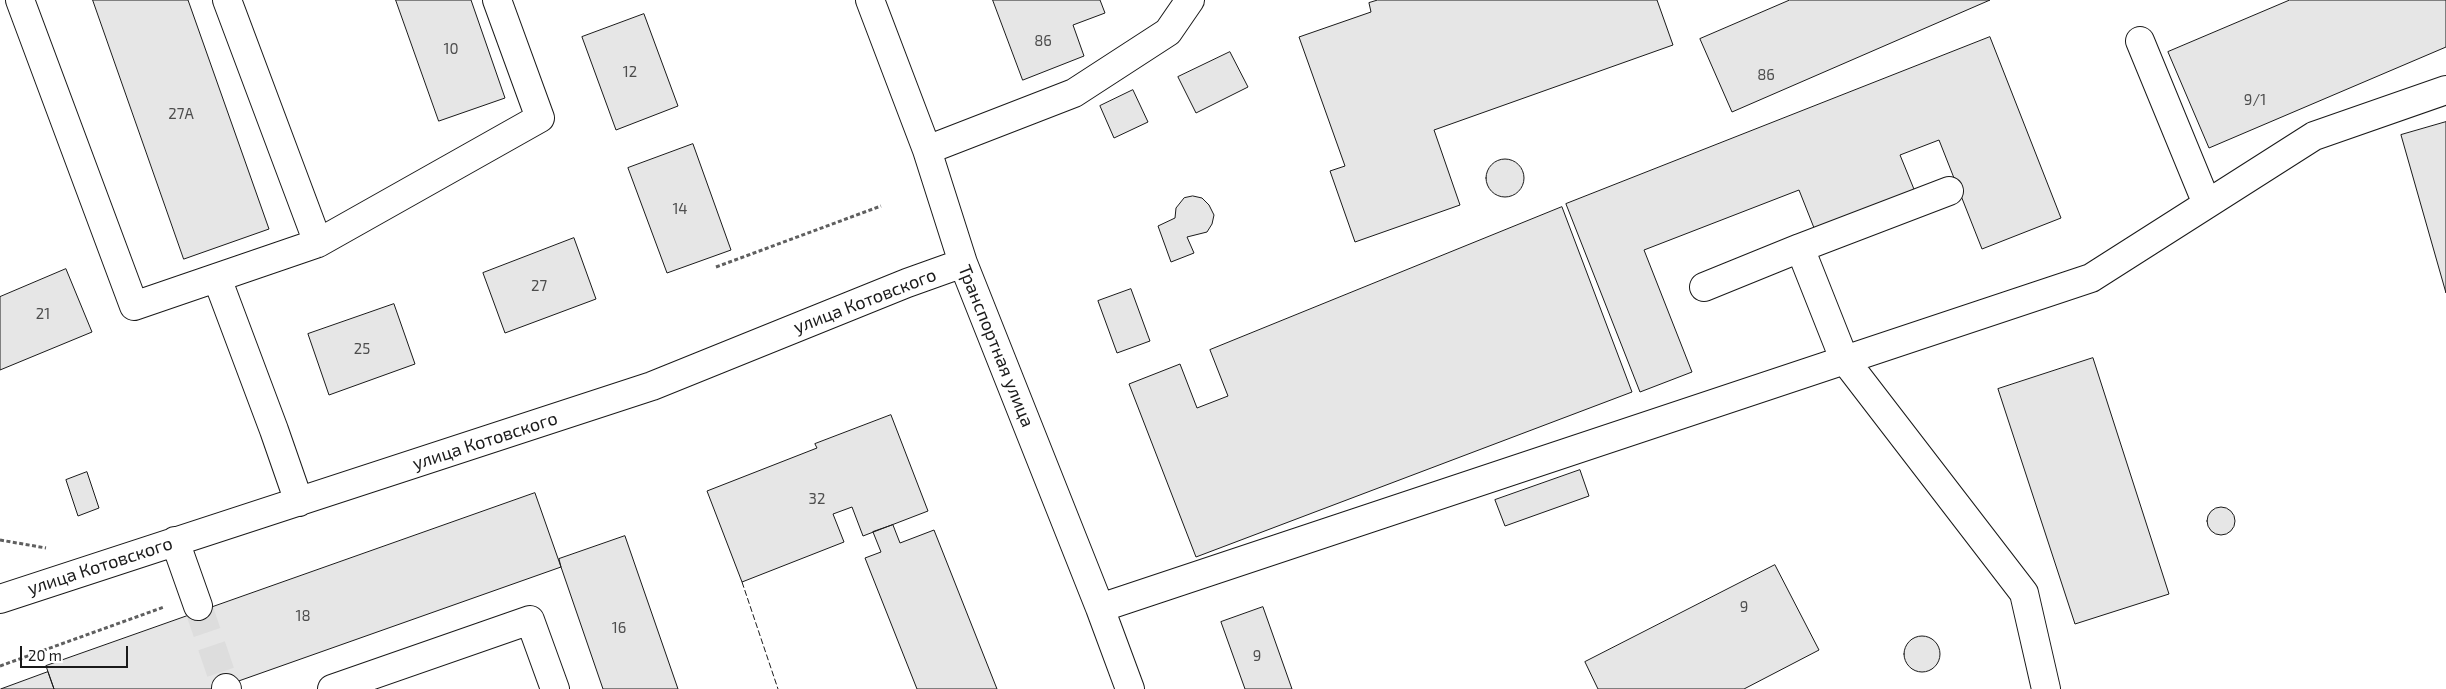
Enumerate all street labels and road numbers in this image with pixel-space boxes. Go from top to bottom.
street label: Транспортная улица [954,262,1038,430]
street label: улица Котовского [791,264,939,338]
street label: улица Котовского [410,407,560,475]
street label: улица Котовского [25,532,175,600]

